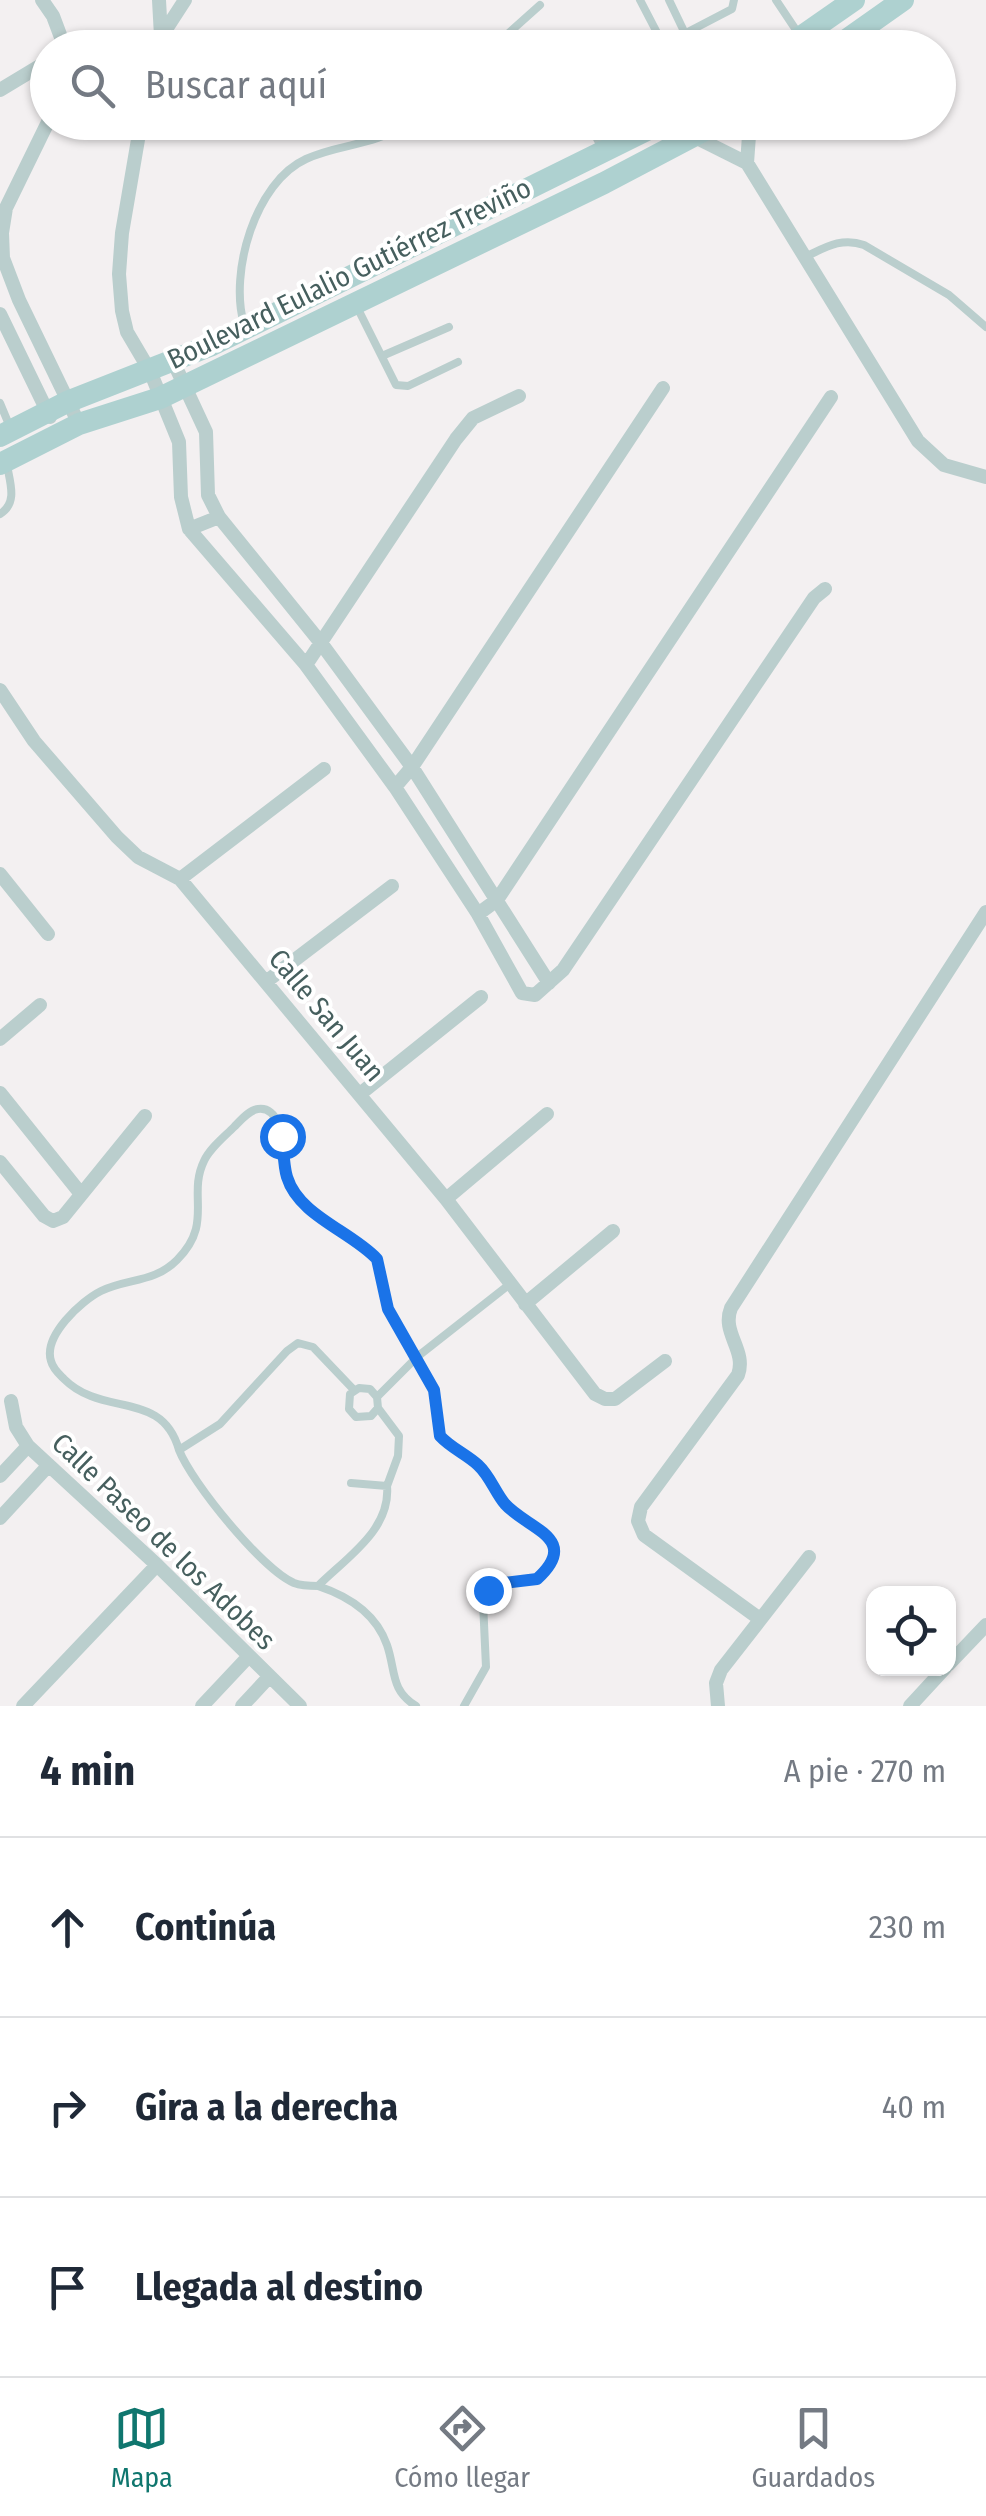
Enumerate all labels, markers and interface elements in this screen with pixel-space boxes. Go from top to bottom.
search box [30,30,956,140]
icon: search [65,58,120,113]
text: Buscar aquí [145,62,327,108]
street label: Boulevard Eulalio Gutiérrez Treviño [162,171,536,376]
street label: Calle San Juan [262,943,391,1088]
route start [260,1114,306,1160]
street label: Calle Paseo de los Adobes [45,1426,282,1657]
route end [466,1568,512,1614]
map controls [866,1586,956,1676]
button: locate [866,1586,956,1676]
text: 4 min [40,1746,135,1796]
text: A pie · 270 m [784,1752,946,1790]
icon: ahead [40,1900,95,1955]
text: Continúa [135,1904,276,1950]
text: 230 m [869,1908,946,1946]
icon: right [40,2080,95,2135]
text: Gira a la derecha [135,2084,398,2130]
text: 40 m [882,2088,946,2126]
icon: arrive [40,2260,95,2315]
text: Llegada al destino [135,2264,423,2310]
tab: Mapa [111,2401,173,2494]
tab: Cómo llegar [394,2401,530,2494]
tab: Guardados [751,2401,875,2494]

